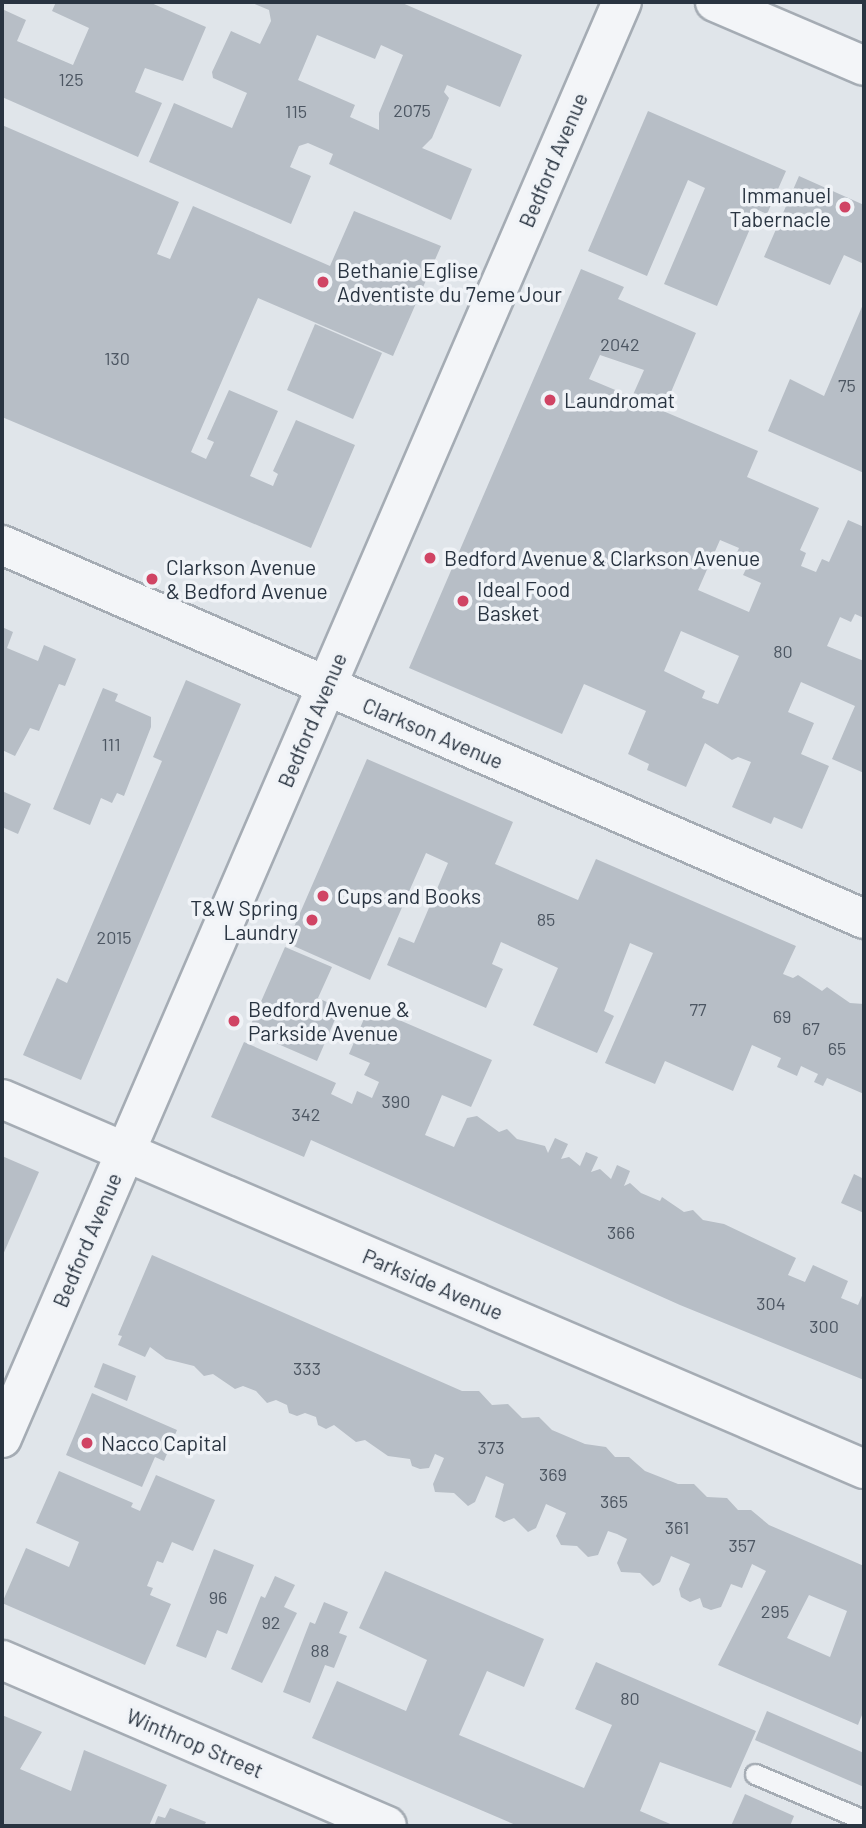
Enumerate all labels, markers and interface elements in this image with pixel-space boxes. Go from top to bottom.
house number: 125 [58,68,84,90]
street label: Bedford Avenue [513,89,593,231]
house number: 2075 [393,99,431,121]
house number: 115 [285,100,307,122]
place label: Immanuel Tabernacle [729,182,831,232]
marker: Immanuel Tabernacle [837,199,853,215]
place label: Bethanie Eglise Adventiste du 7eme Jour [337,257,562,307]
marker: Bethanie Eglise Adventiste du 7eme Jour [315,274,331,290]
house number: 2042 [600,333,640,355]
house number: 130 [104,347,130,369]
house number: 75 [838,374,856,396]
place label: Laundromat [564,387,675,413]
marker: Laundromat [542,392,558,408]
place label: Bedford Avenue & Clarkson Avenue [444,545,760,571]
marker: Bedford Avenue & Clarkson Avenue [422,550,438,566]
place label: Clarkson Avenue & Bedford Avenue [166,554,328,604]
marker: Clarkson Avenue & Bedford Avenue [144,571,160,587]
place label: Ideal Food Basket [477,576,570,626]
marker: Ideal Food Basket [455,593,471,609]
house number: 80 [773,640,793,662]
street label: Bedford Avenue [272,649,352,791]
street label: Clarkson Avenue [359,692,507,774]
house number: 111 [101,733,121,755]
place label: Cups and Books [337,883,481,909]
marker: Cups and Books [315,888,331,904]
place label: T&W Spring Laundry [190,895,298,945]
house number: 85 [537,908,555,930]
marker: T&W Spring Laundry [304,912,320,928]
house number: 2015 [97,926,131,948]
place label: Bedford Avenue & Parkside Avenue [248,996,410,1046]
house number: 77 [689,998,707,1020]
house number: 69 [773,1005,791,1027]
marker: Bedford Avenue & Parkside Avenue [226,1013,242,1029]
house number: 67 [802,1017,820,1039]
house number: 65 [828,1037,846,1059]
house number: 390 [382,1090,410,1112]
house number: 342 [292,1103,320,1125]
street label: Bedford Avenue [47,1169,127,1311]
house number: 366 [607,1221,635,1243]
street label: Parkside Avenue [359,1243,507,1325]
house number: 304 [756,1292,786,1314]
house number: 300 [809,1315,839,1337]
house number: 333 [293,1357,321,1379]
place label: Nacco Capital [101,1430,227,1456]
marker: Nacco Capital [79,1435,95,1451]
house number: 373 [477,1436,505,1458]
house number: 369 [539,1463,567,1485]
house number: 365 [600,1490,628,1512]
house number: 361 [665,1516,689,1538]
house number: 357 [728,1534,756,1556]
house number: 96 [209,1586,227,1608]
house number: 295 [761,1600,789,1622]
house number: 92 [261,1611,281,1633]
house number: 88 [311,1639,329,1661]
house number: 80 [620,1687,640,1709]
street label: Winthrop Street [123,1703,267,1783]

